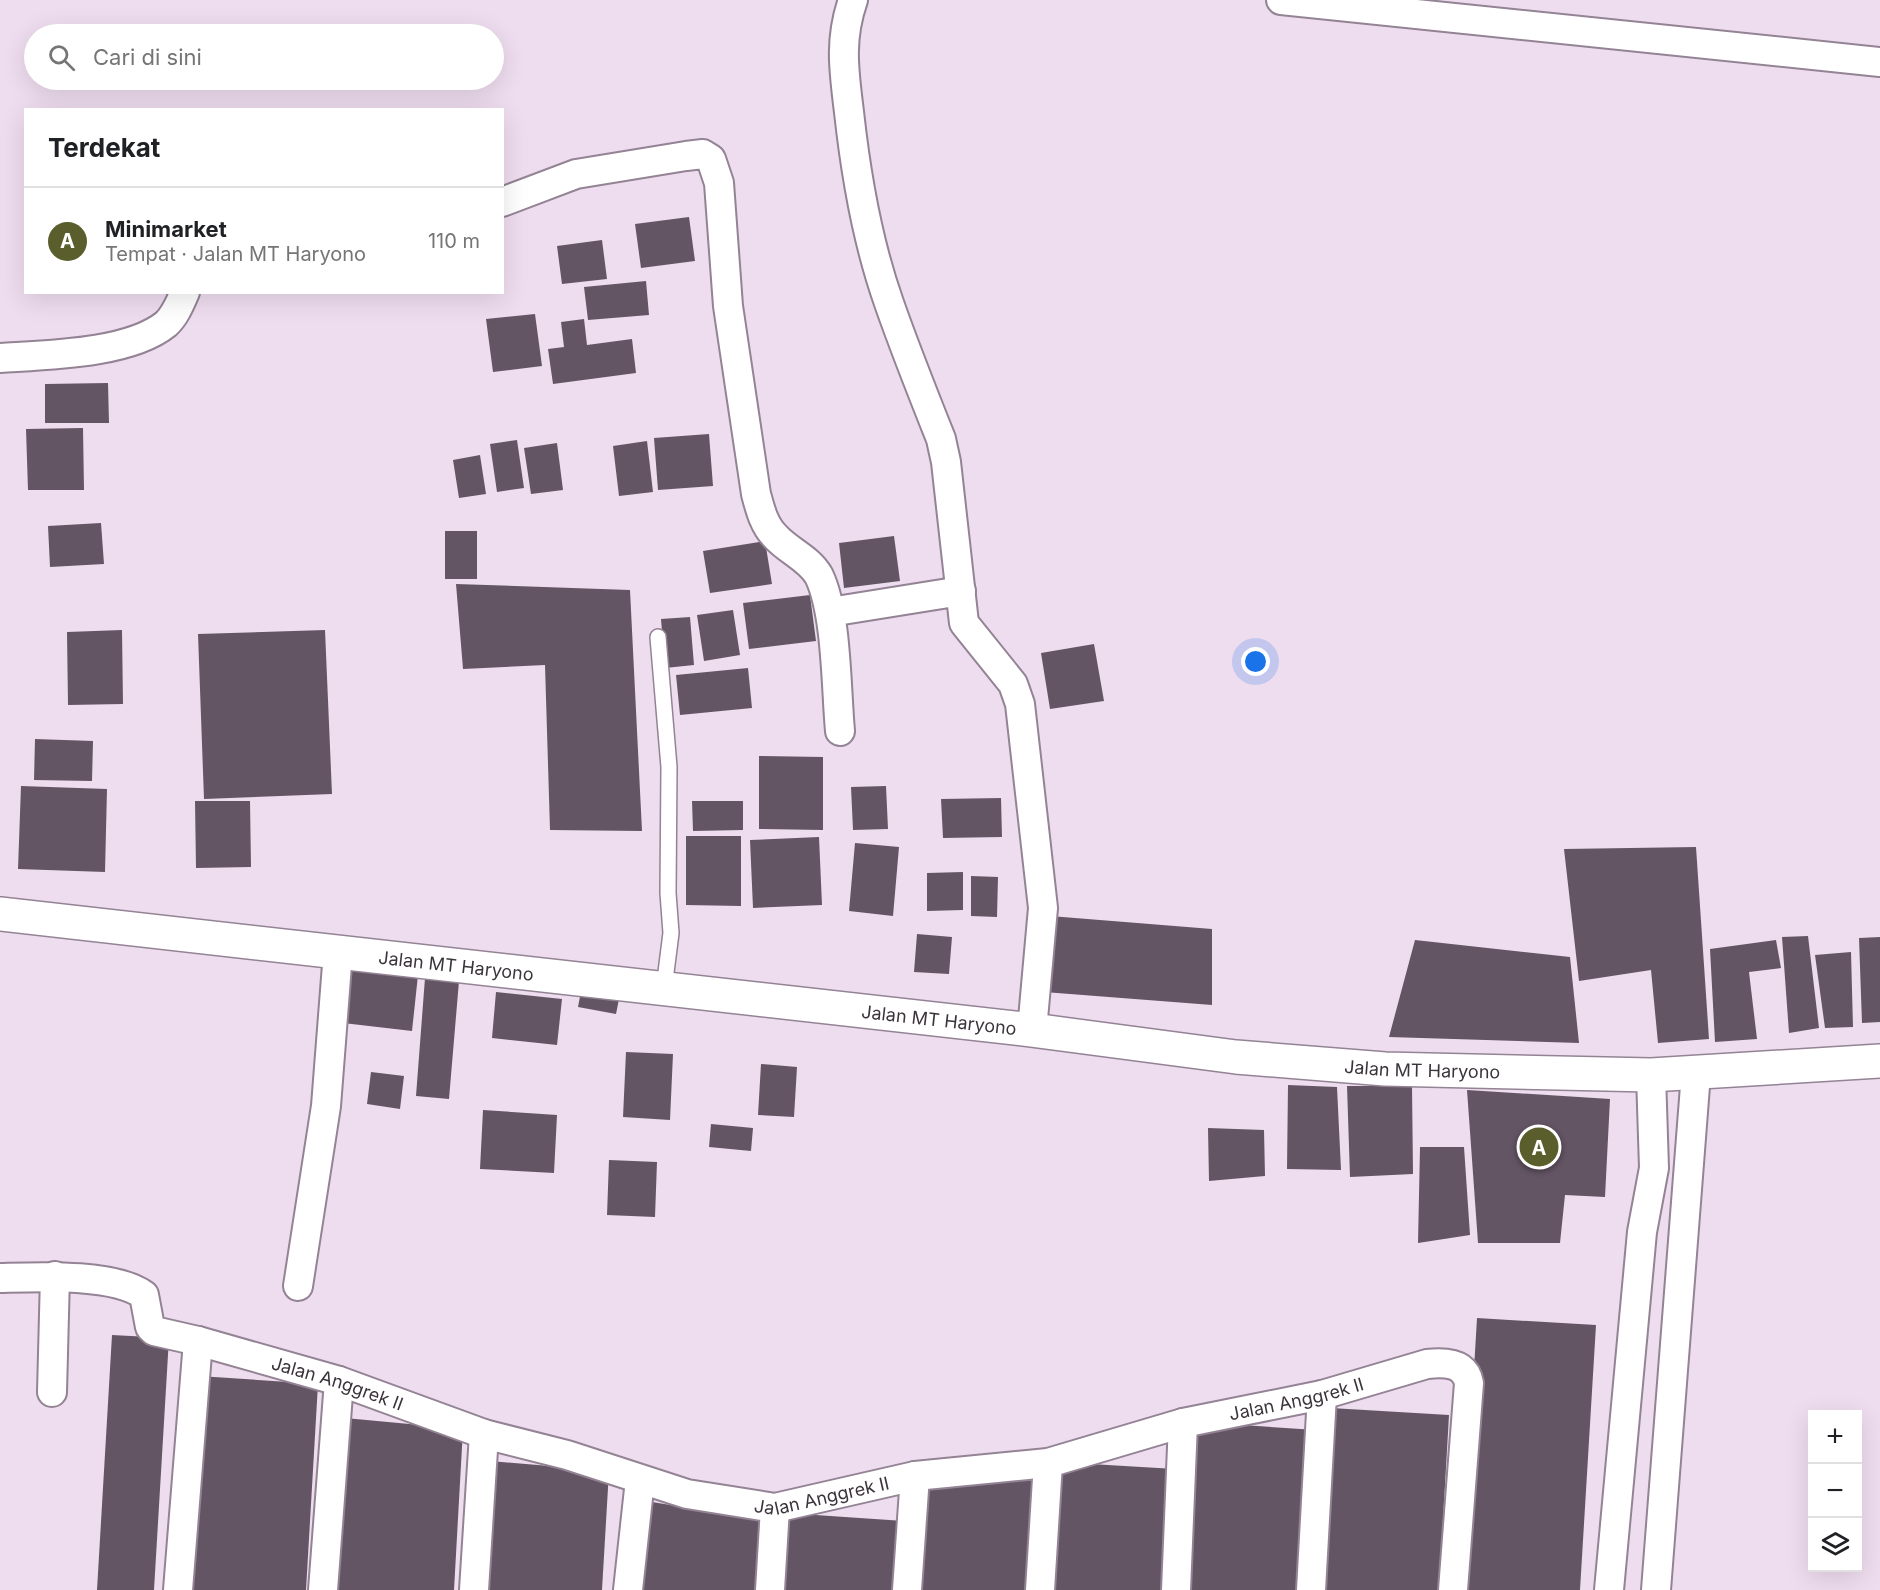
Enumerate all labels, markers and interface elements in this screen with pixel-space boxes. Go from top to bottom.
search box [24,24,504,90]
icon: search [45,41,78,74]
text: Cari di sini [93,44,202,70]
text: Terdekat [48,132,160,163]
text: Minimarket [105,216,227,242]
text: A [60,229,75,253]
text: 110 m [428,229,480,253]
text: Tempat · Jalan MT Haryono [105,242,366,266]
your location [1241,647,1270,676]
street label: Jalan MT Haryono [377,946,535,984]
street label: Jalan MT Haryono [860,1000,1018,1039]
street label: Jalan MT Haryono [1343,1055,1500,1082]
pin: A [1520,1124,1558,1170]
street label: Jalan Anggrek II [269,1352,406,1414]
street label: Jalan Anggrek II [1227,1373,1366,1424]
map controls [1808,1410,1862,1572]
button: + [1808,1410,1862,1464]
button: − [1808,1464,1862,1518]
street label: Jalan Anggrek II [753,1472,891,1518]
button: layers [1808,1518,1862,1572]

